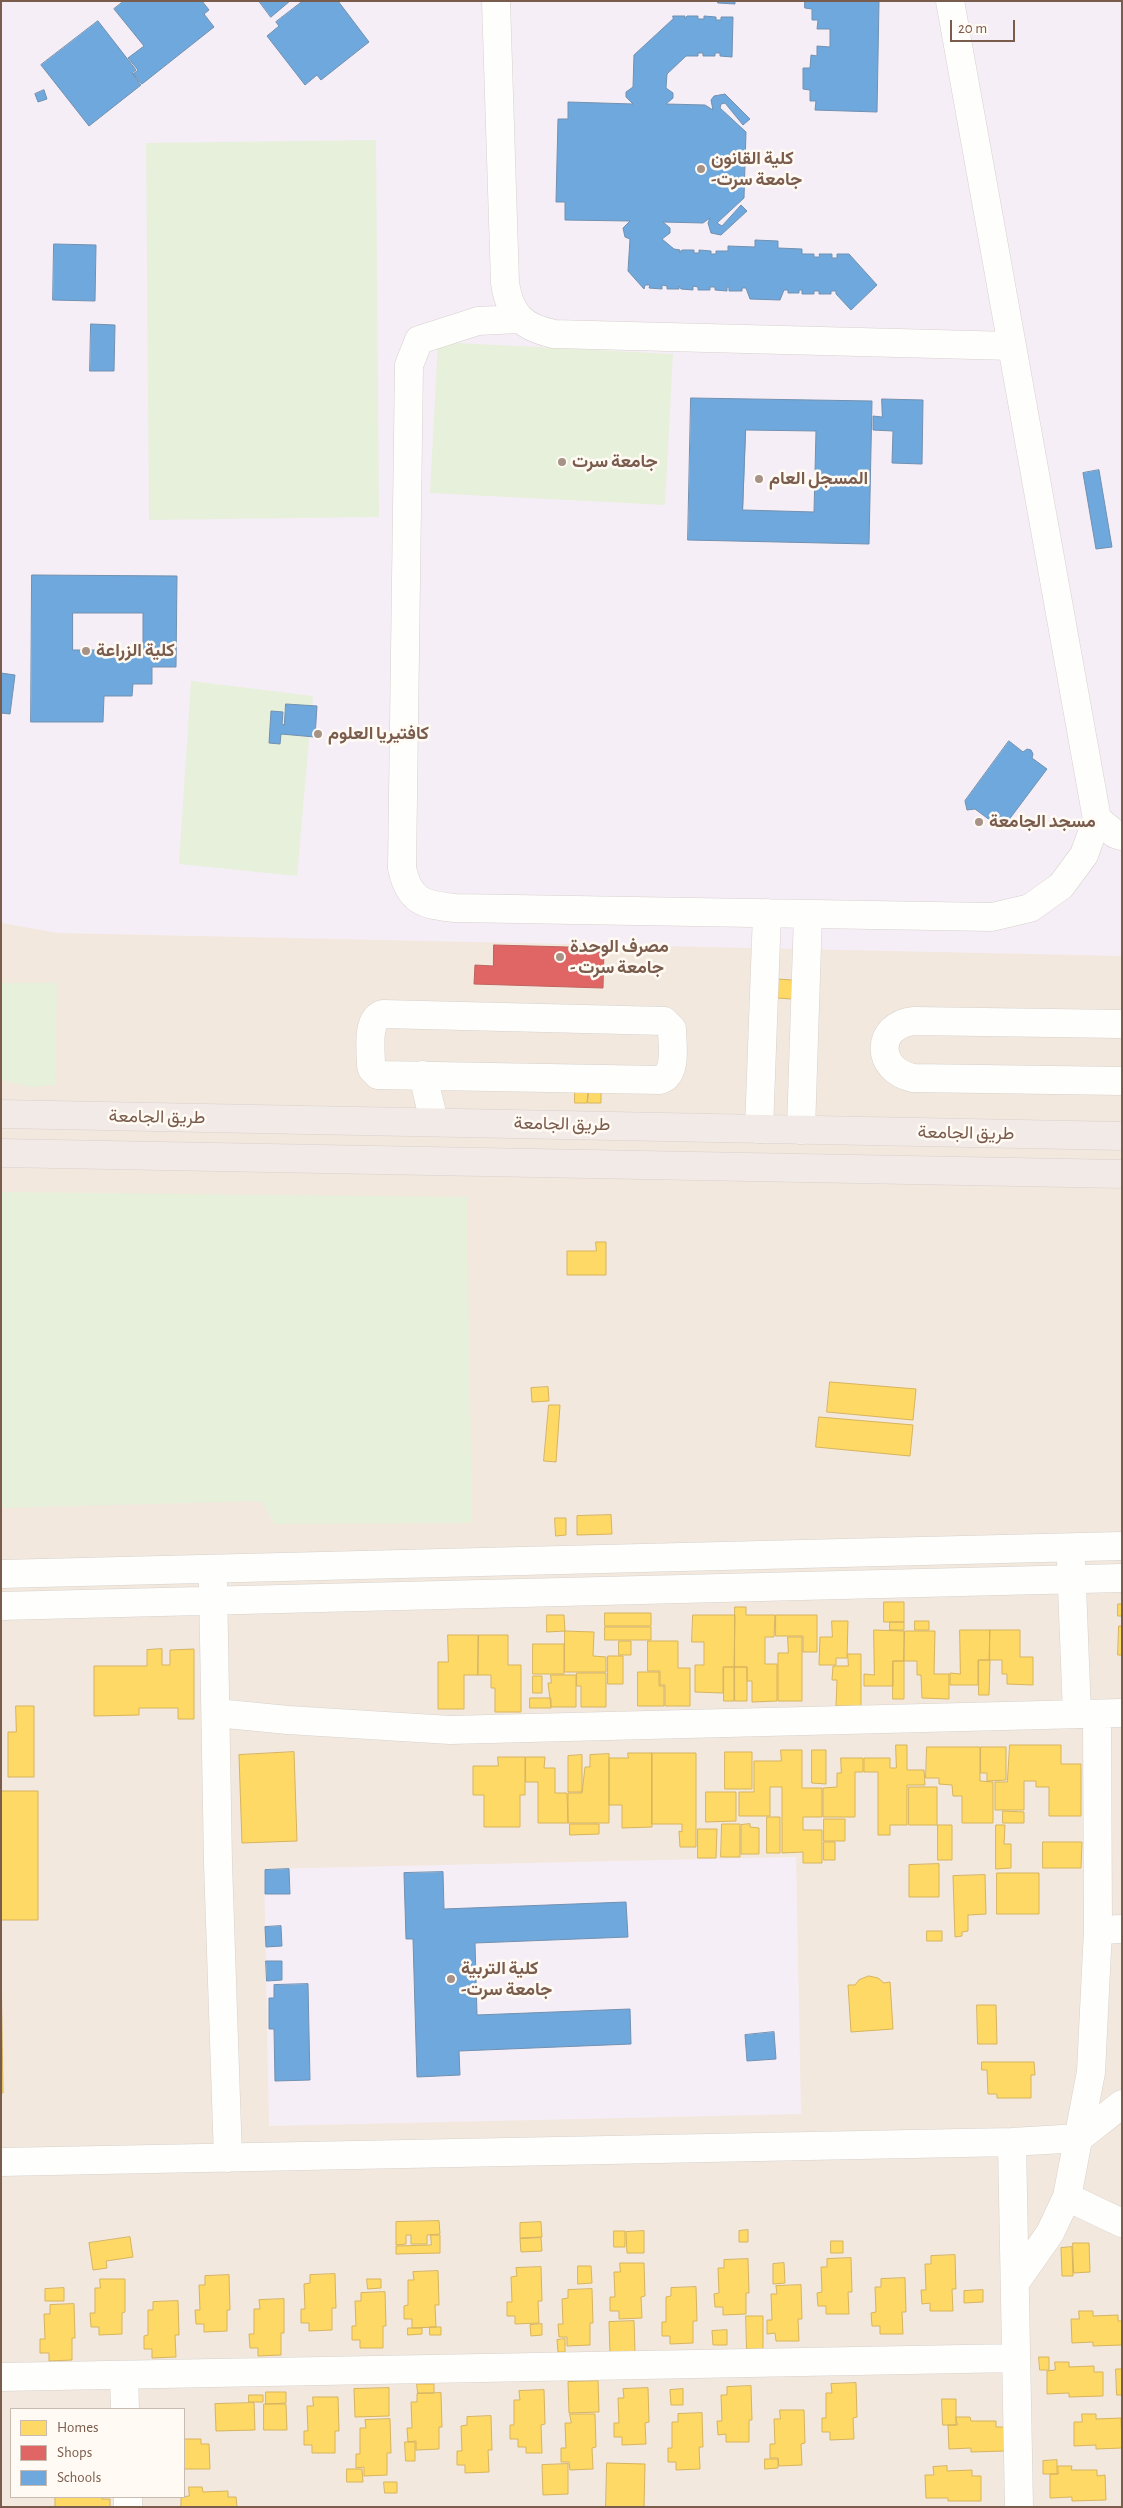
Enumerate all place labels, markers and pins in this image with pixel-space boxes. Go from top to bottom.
place label: كلية القانون -جامعة سرت [711,148,802,190]
marker: كلية القانون -جامعة سرت [695,163,707,175]
place label: جامعة سرت [572,451,658,473]
marker: جامعة سرت [556,456,568,468]
place label: المسجل العام [769,468,868,490]
marker: المسجل العام [753,473,765,485]
place label: كلية الزراعة [96,640,175,662]
marker: كلية الزراعة [80,645,92,657]
place label: كافتيريا العلوم [328,723,429,745]
marker: كافتيريا العلوم [312,728,324,740]
place label: مسجد الجامعة [989,811,1096,833]
marker: مسجد الجامعة [973,816,985,828]
place label: مصرف الوحدة - جامعة سرت [570,936,669,979]
marker: مصرف الوحدة - جامعة سرت [554,951,566,963]
place label: كلية التربية -جامعة سرت [461,1958,552,2000]
marker: كلية التربية -جامعة سرت [445,1973,457,1985]

